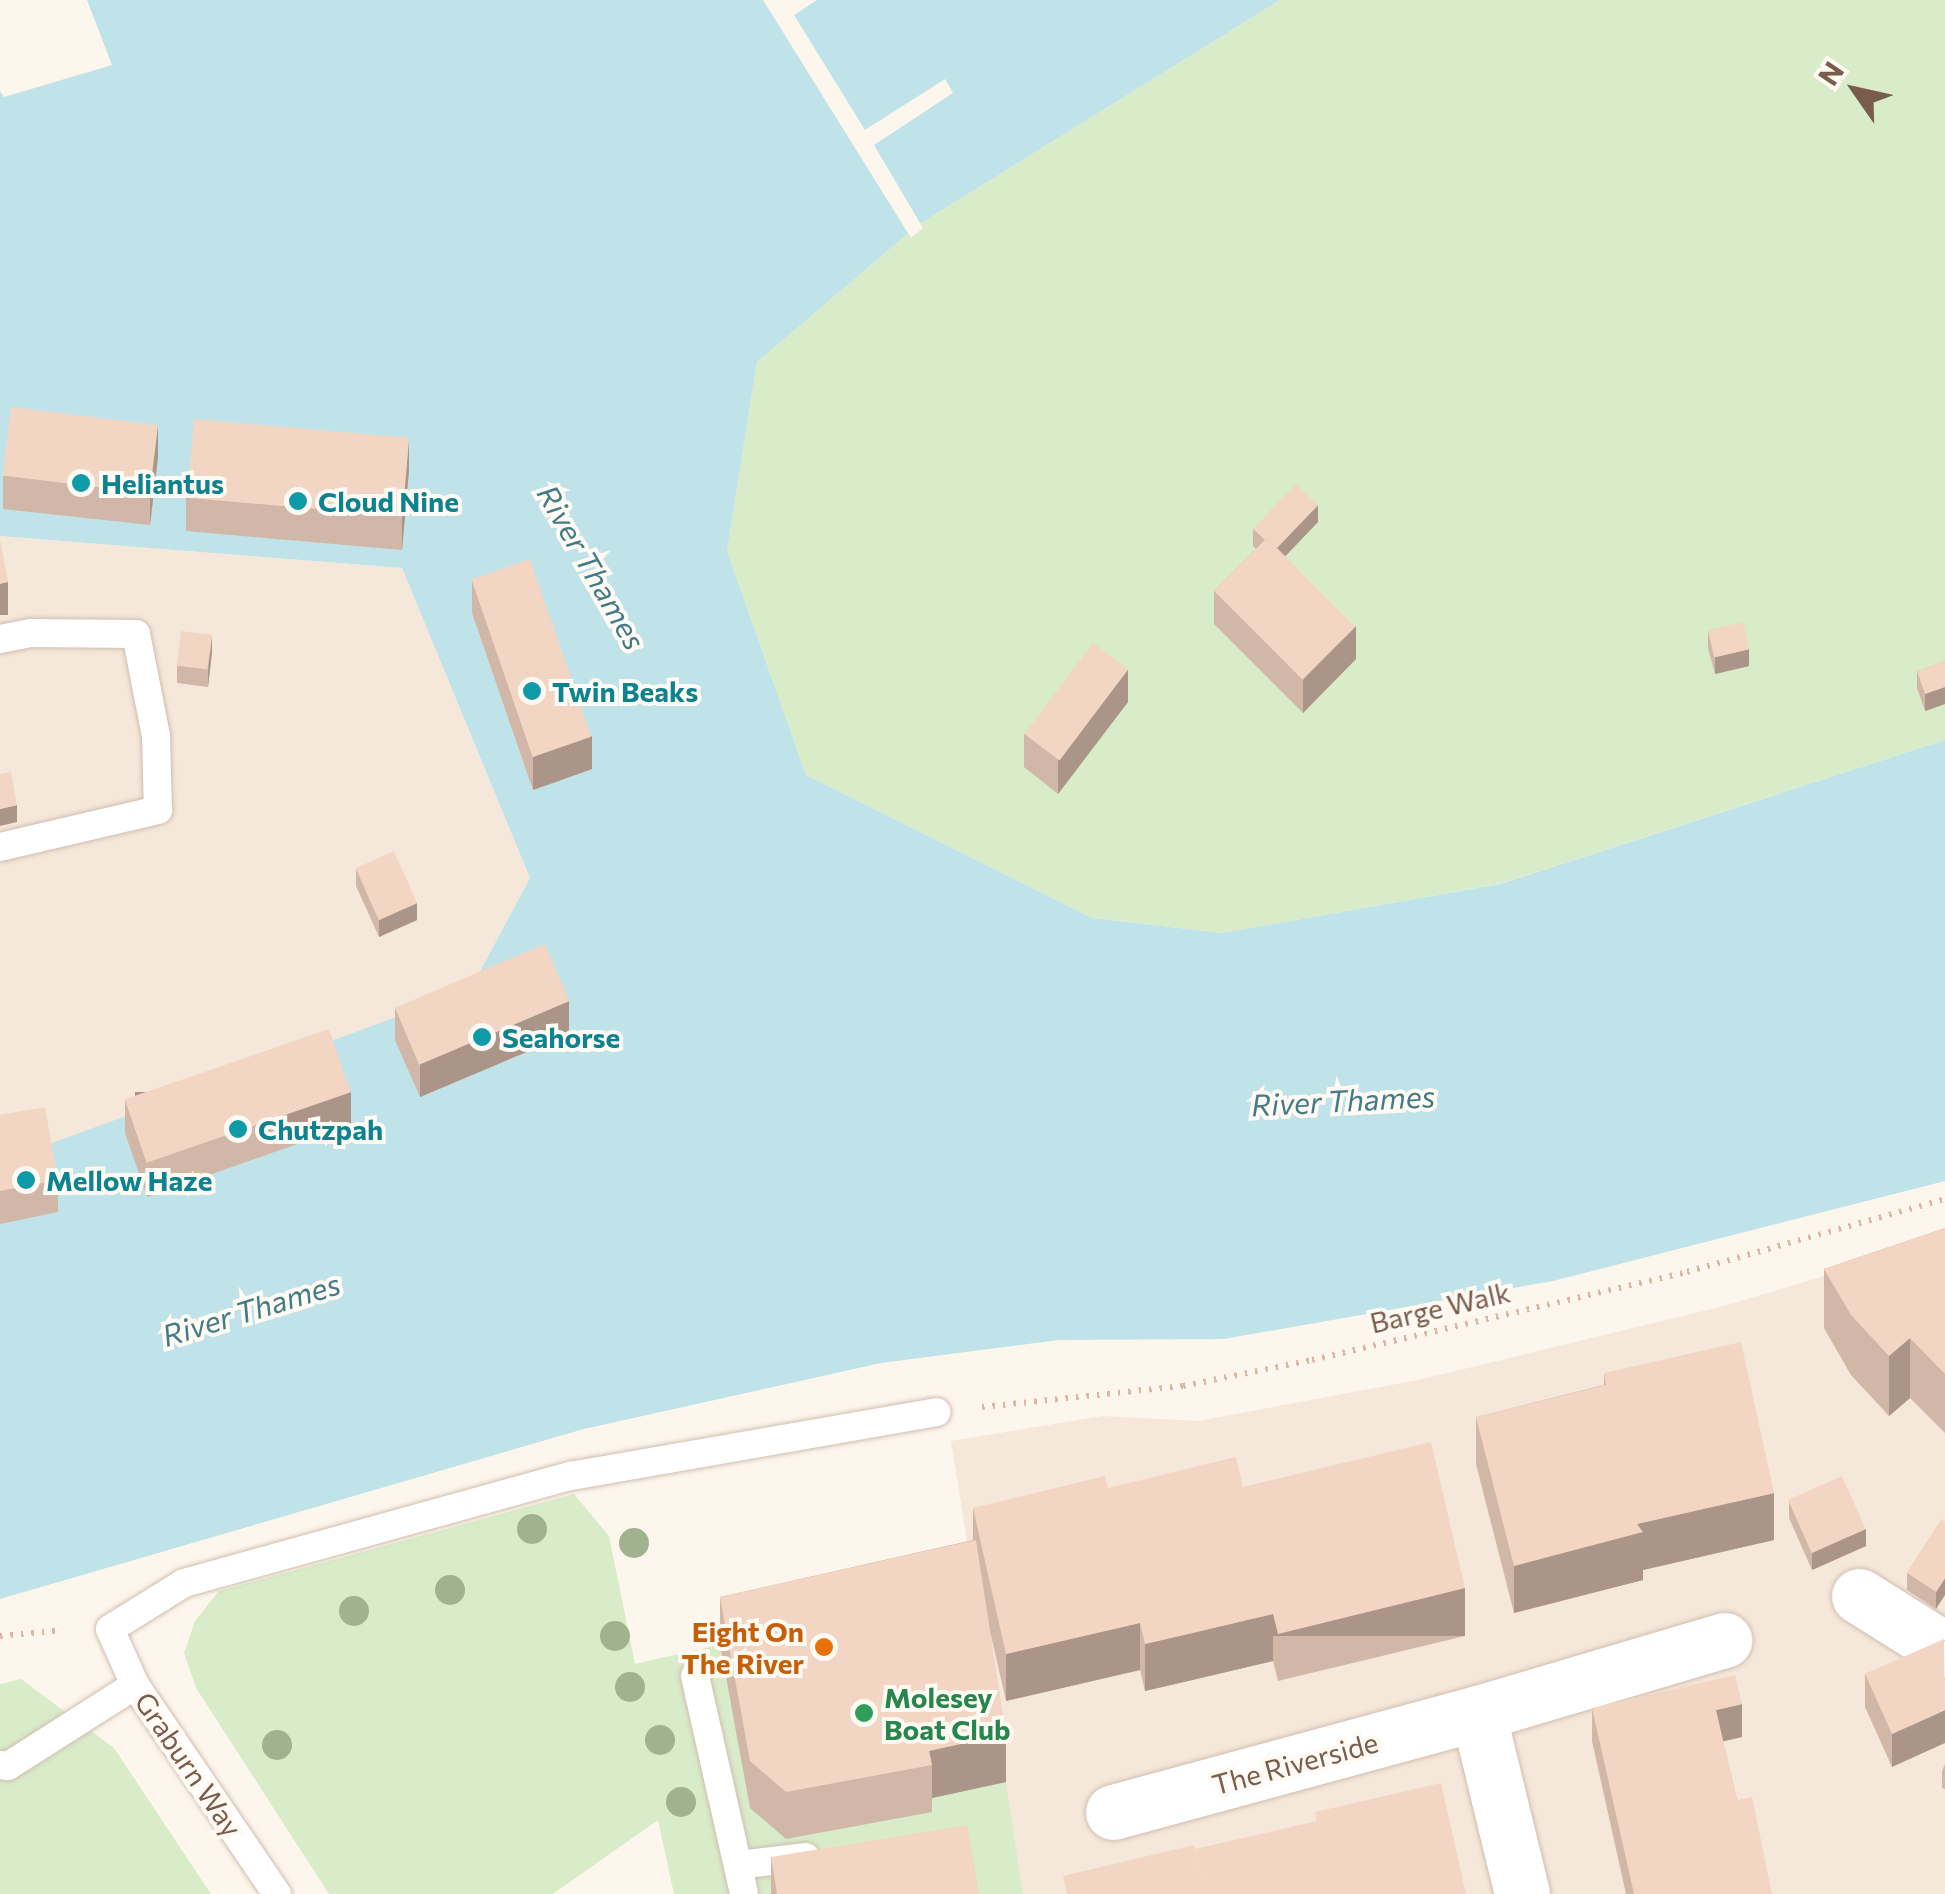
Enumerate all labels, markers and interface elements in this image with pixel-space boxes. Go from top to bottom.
north arrow [1805,40,1905,140]
text: N [1810,55,1850,91]
place label: Heliantus [101,466,224,500]
marker: Heliantus [70,472,92,494]
water label: River Thames [530,478,654,656]
place label: Cloud Nine [318,484,459,518]
marker: Cloud Nine [287,490,309,512]
place label: Twin Beaks [552,674,698,708]
marker: Twin Beaks [521,680,543,702]
place label: Seahorse [502,1020,620,1054]
marker: Seahorse [471,1026,493,1048]
water label: River Thames [1250,1077,1436,1123]
place label: Chutzpah [258,1112,383,1146]
marker: Chutzpah [227,1118,249,1140]
place label: Mellow Haze [46,1163,212,1197]
marker: Mellow Haze [15,1169,37,1191]
water label: River Thames [158,1265,344,1353]
street label: Barge Walk [1367,1275,1513,1339]
place label: Eight On The River [682,1614,804,1680]
marker: Eight On The River [813,1636,835,1658]
place label: Molesey Boat Club [884,1680,1011,1746]
street label: Graburn Way [128,1685,250,1843]
marker: Molesey Boat Club [853,1702,875,1724]
street label: The Riverside [1208,1725,1382,1801]

